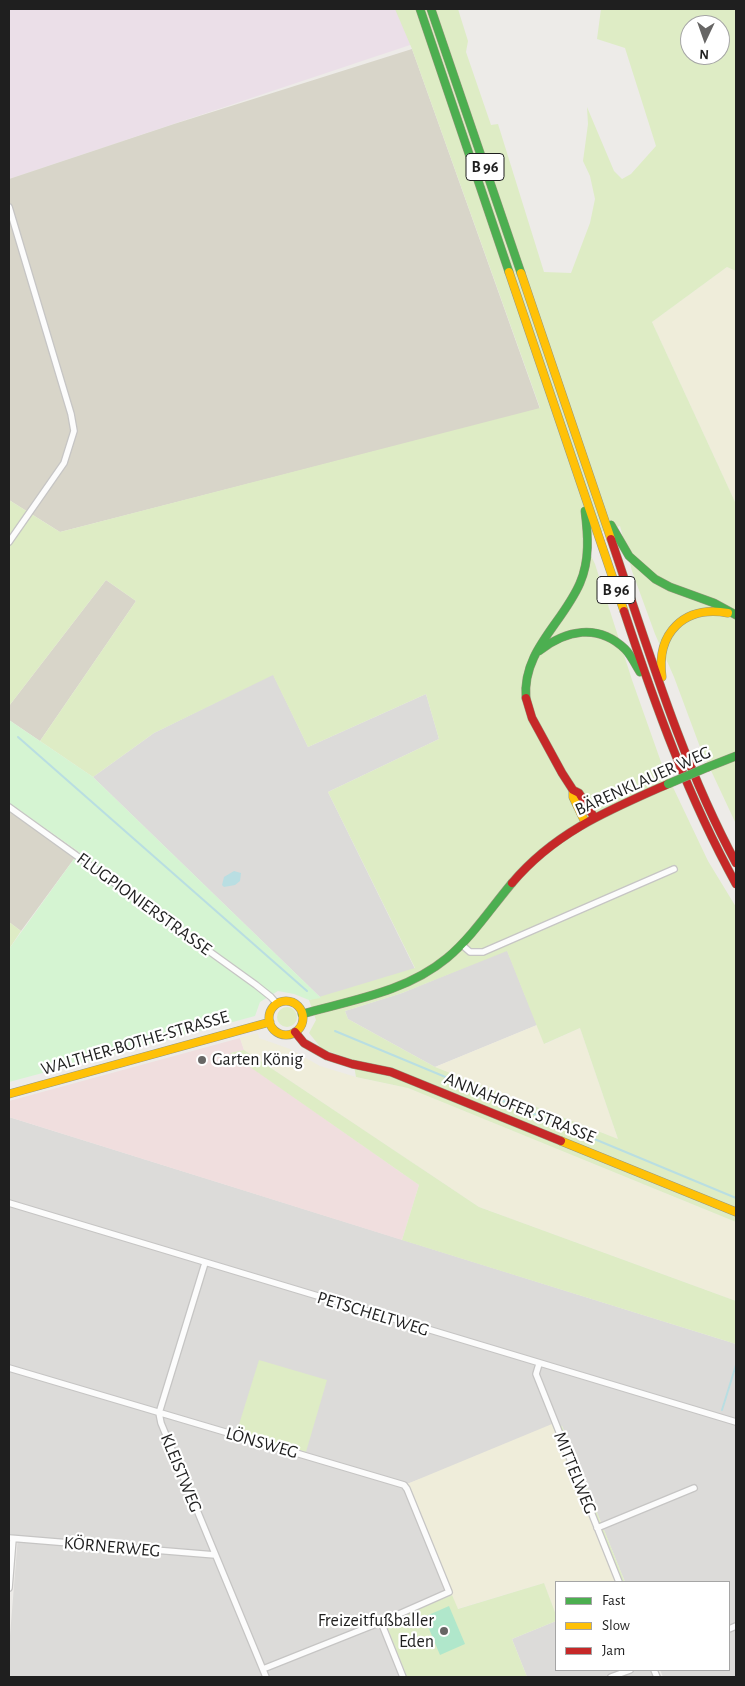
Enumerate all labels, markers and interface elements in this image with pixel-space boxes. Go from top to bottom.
north arrow [680,15,730,65]
text: N [699,47,710,61]
road number: B 96 [466,154,504,180]
road number: B 96 [597,576,635,604]
street label: BÄRENKLAUER WEG [572,741,714,821]
street label: FLUGPIONIERSTRASSE [72,848,216,960]
street label: WALTHER-BOTHE-STRASSE [39,1006,231,1080]
place label: Garten König [212,1049,303,1071]
marker: Garten König [196,1054,208,1066]
street label: ANNAHOFER STRASSE [441,1068,599,1148]
street label: PETSCHELTWEG [314,1287,432,1341]
street label: LÖNSWEG [223,1422,301,1464]
street label: MITTELWEG [549,1429,601,1517]
street label: KLEISTWEG [155,1430,207,1516]
street label: KÖRNERWEG [63,1532,161,1562]
legend [555,1581,730,1671]
text: Fast [602,1593,625,1608]
place label: Freizeitfußballer Eden [318,1610,434,1652]
text: Slow [602,1618,630,1633]
marker: Freizeitfußballer Eden [438,1625,450,1637]
text: Jam [602,1643,625,1658]

